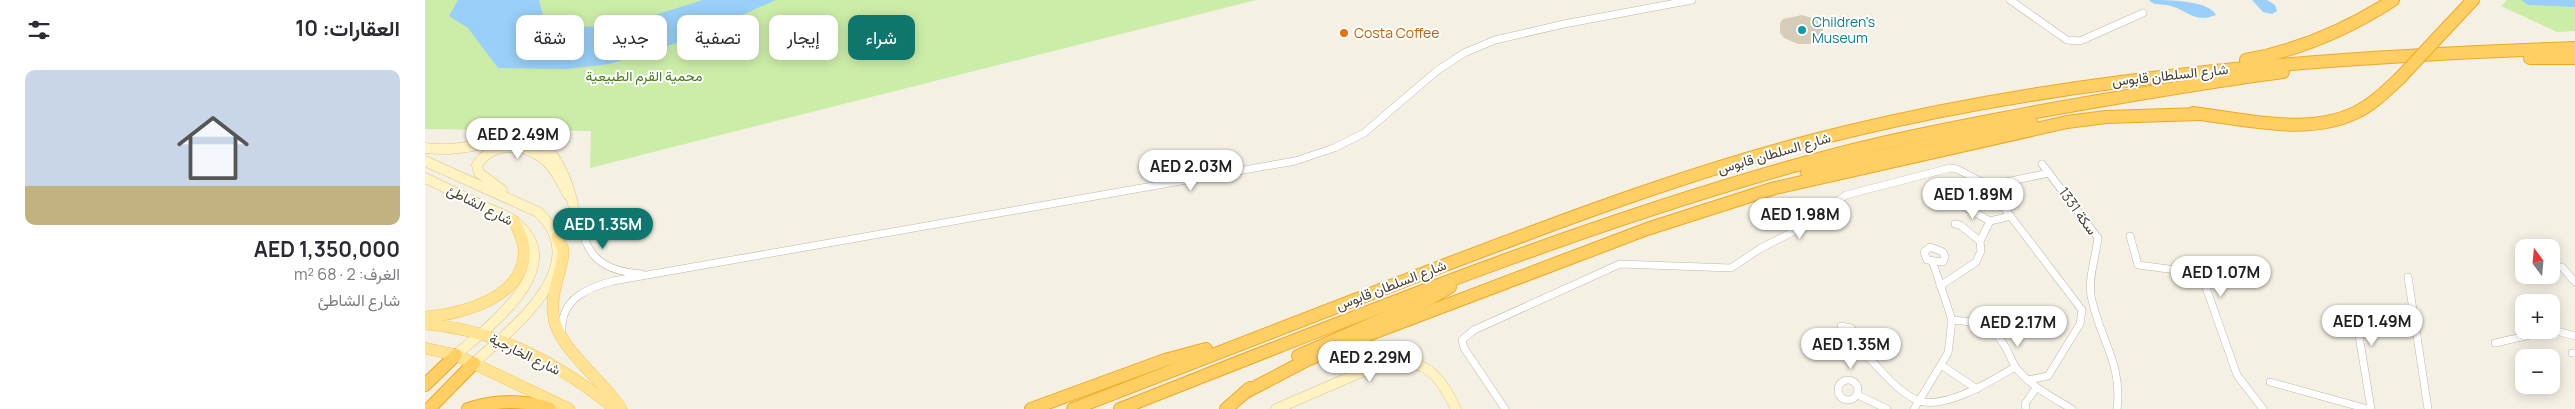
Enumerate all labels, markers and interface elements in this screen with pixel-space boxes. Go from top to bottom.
place label: Children's Museum [1812,12,1875,47]
text: العقارات: 10 [295,14,400,42]
chip: شقة [516,15,584,60]
chip: جديد [594,15,667,60]
chip: تصفية [677,15,759,60]
chip: إيجار [769,15,838,60]
chip: شراء [848,15,915,60]
icon: filters [25,16,53,44]
place label: Costa Coffee [1354,23,1439,42]
marker: Children's Museum [1796,24,1808,36]
marker: Costa Coffee [1338,27,1350,39]
street label: شارع السلطان قابوس [2111,59,2229,92]
park label: محمية القرم الطبيعية [586,66,702,85]
icon: home [168,103,258,193]
pin: AED 2.49M [461,118,575,160]
text: AED 2.49M [477,123,559,145]
street label: شارع السلطان قابوس [1715,127,1833,180]
pin: AED 2.03M [1134,150,1248,192]
text: AED 2.03M [1150,155,1232,177]
pin: AED 1.89M [1916,178,2030,220]
street label: شارع الشاطئ [443,180,517,231]
text: AED 1.89M [1933,183,2013,205]
street label: سكة 1331 [2055,183,2102,238]
pin: AED 1.98M [1743,198,1857,240]
text: AED 1.98M [1760,203,1840,225]
pin: AED 1.35M [546,208,660,250]
text: AED 1.35M [564,213,642,235]
text: AED 1,350,000 [254,235,400,263]
north arrow [2515,239,2560,284]
map controls [2515,239,2560,394]
street label: شارع السلطان قابوس [1333,255,1449,316]
pin: AED 1.07M [2164,256,2278,298]
text: AED 1.07M [2182,261,2260,283]
text: الغرف: 2 · 68 m² [294,263,400,285]
text: شارع الشاطئ [318,289,400,311]
button: + [2515,294,2560,339]
pin: AED 1.49M [2315,304,2429,347]
pin: AED 2.17M [1961,306,2075,348]
text: AED 1.49M [2333,310,2411,332]
text: AED 2.17M [1980,311,2056,333]
street label: شارع الخارجية [486,328,564,381]
pin: AED 1.35M [1794,328,1908,370]
text: AED 1.35M [1812,333,1890,355]
pin: AED 2.29M [1313,340,1427,383]
text: AED 2.29M [1329,346,1411,368]
button: − [2515,349,2560,394]

